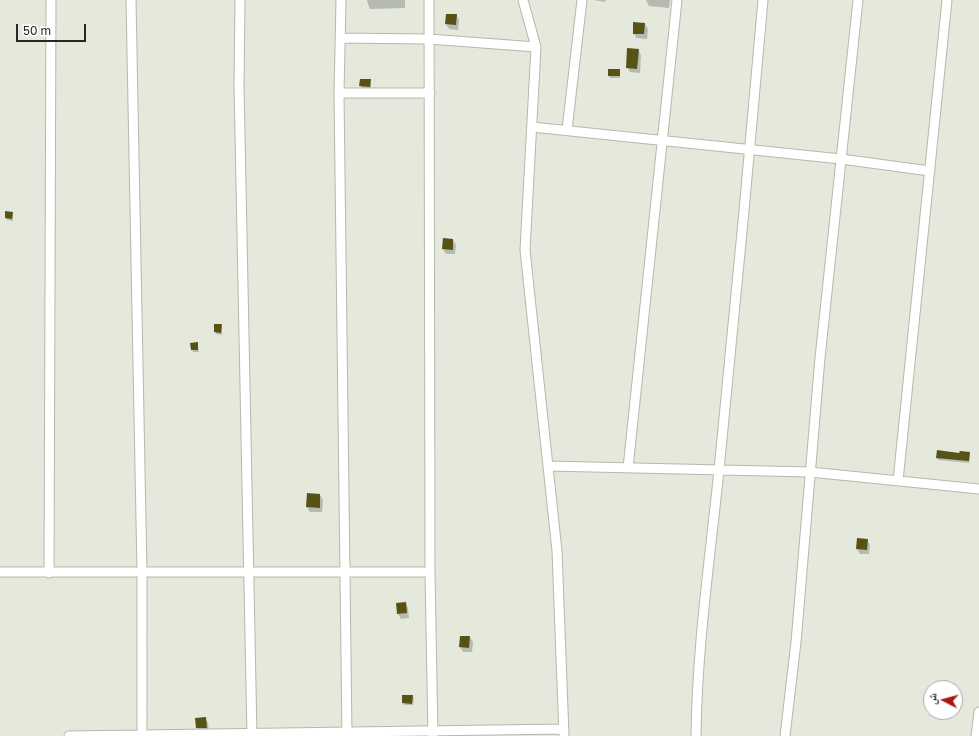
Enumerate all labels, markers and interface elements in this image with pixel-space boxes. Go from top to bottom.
scale bar [18,16,88,42]
text: 50 m [23,23,51,38]
north arrow [923,680,963,720]
text: ش [924,692,939,705]

